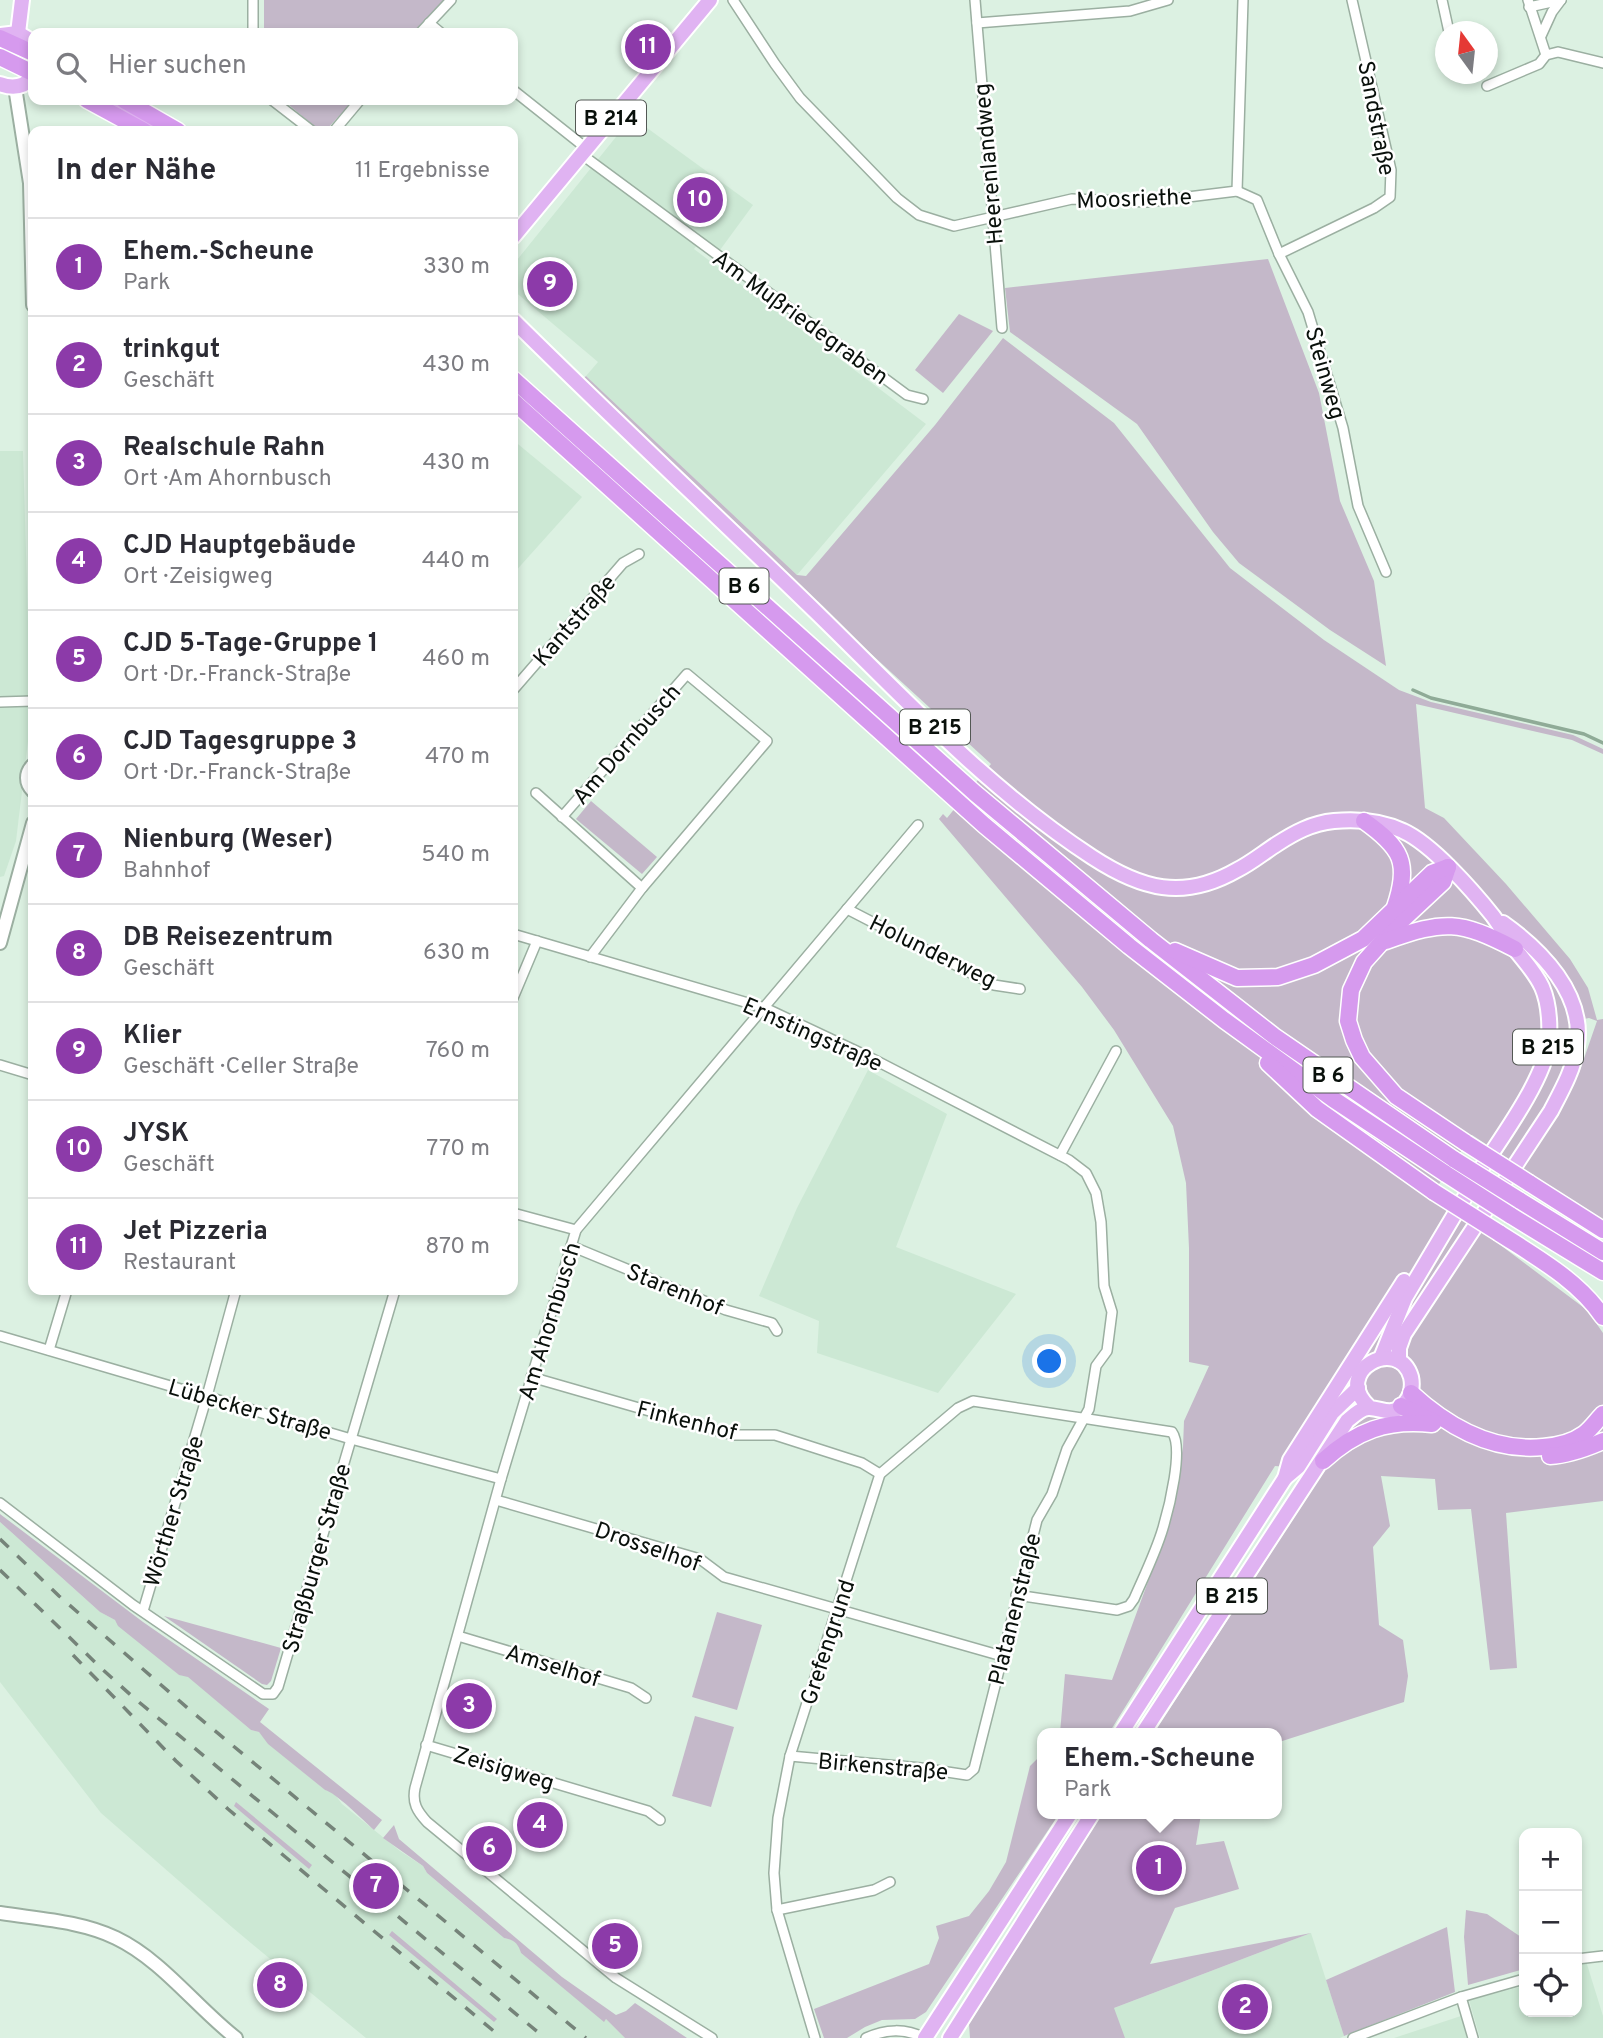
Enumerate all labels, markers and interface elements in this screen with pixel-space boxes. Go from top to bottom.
pin: 11 [625,21,671,73]
north arrow [1435,21,1498,84]
search box [28,28,518,105]
icon: search [52,48,90,86]
text: Hier suchen [108,50,247,83]
street label: Sandstraße [1349,59,1400,178]
street label: Heerenlandweg [969,82,1012,246]
road number: B 214 [576,100,646,136]
text: In der Nähe [56,153,216,190]
text: 11 Ergebnisse [355,157,490,186]
pin: 10 [677,174,723,226]
street label: Moosriethe [1076,184,1192,217]
text: Ehem.-Scheune [123,236,314,269]
street label: Am Mußriedegraben [706,245,893,393]
text: 1 [74,253,84,282]
text: 330 m [423,253,490,282]
pin: 9 [527,258,573,310]
text: Park [123,269,170,298]
street label: Steinweg [1297,324,1351,423]
text: trinkgut [123,334,220,367]
text: 2 [72,351,86,380]
text: 430 m [422,351,490,380]
text: Geschäft [123,367,215,396]
text: Realschule Rahn [123,432,325,465]
text: 3 [72,449,86,478]
text: 430 m [422,449,490,478]
text: Ort · Am Ahornbusch [123,465,332,494]
text: CJD Hauptgebäude [123,530,356,563]
text: 4 [72,547,86,576]
text: 440 m [422,547,490,576]
text: Ort · Zeisigweg [123,563,273,592]
road number: B 6 [720,568,768,604]
street label: Kantstraße [528,570,624,674]
text: CJD 5-Tage-Gruppe 1 [123,628,379,661]
text: 5 [72,645,86,674]
text: 460 m [422,645,490,674]
text: Ort · Dr.-Franck-Straße [123,661,351,690]
street label: Am Dornbusch [567,679,688,812]
road number: B 215 [900,710,970,744]
text: CJD Tagesgruppe 3 [123,726,357,759]
text: 6 [72,743,86,772]
text: 470 m [425,743,490,772]
text: Ort · Dr.-Franck-Straße [123,759,351,788]
text: Nienburg (Weser) [123,824,333,857]
text: 7 [73,841,85,870]
text: 540 m [421,841,490,870]
text: Bahnhof [123,857,210,886]
street label: Holunderweg [864,910,1000,997]
text: DB Reisezentrum [123,922,333,955]
text: 8 [72,939,86,968]
text: 630 m [423,939,490,968]
text: Geschäft [123,955,215,984]
street label: Ernstingstraße [737,992,887,1080]
text: Klier [123,1020,182,1053]
road number: B 215 [1513,1030,1583,1064]
text: 9 [72,1037,86,1066]
text: 760 m [426,1037,490,1066]
text: Geschäft · Celler Straße [123,1053,359,1082]
road number: B 6 [1304,1058,1352,1092]
text: JYSK [123,1118,189,1151]
text: 10 [67,1135,91,1164]
text: 770 m [426,1135,490,1164]
text: Geschäft [123,1151,215,1180]
text: Jet Pizzeria [123,1216,268,1249]
text: 11 [70,1233,88,1262]
text: 870 m [425,1233,490,1262]
street label: Am Ahornbusch [514,1239,589,1404]
text: Restaurant [123,1249,236,1278]
street label: Starenhof [621,1259,727,1324]
your location [1032,1344,1066,1378]
street label: Lübecker Straße [164,1374,334,1449]
street label: Finkenhof [633,1396,740,1449]
street label: Wörther Straße [139,1432,212,1591]
street label: Straßburger Straße [277,1460,359,1657]
street label: Drosselhof [590,1517,704,1580]
street label: Platanenstraße [983,1530,1049,1689]
street label: Grefengrund [795,1576,863,1709]
road number: B 215 [1197,1578,1267,1614]
street label: Amselhof [501,1639,604,1696]
pin: 3 [446,1680,492,1732]
popup [1037,1728,1282,1819]
street label: Zeisigweg [449,1741,557,1799]
text: Ehem.-Scheune [1064,1743,1255,1776]
street label: Birkenstraße [816,1748,949,1789]
text: Park [1064,1776,1111,1805]
pin: 4 [517,1799,563,1851]
pin: 6 [466,1823,512,1875]
map controls [1519,1828,1582,2017]
button: + [1519,1828,1582,1891]
pin: 1 [1136,1842,1182,1894]
pin: 7 [353,1860,399,1912]
button: − [1519,1891,1582,1954]
pin: 5 [592,1920,638,1972]
button: locate [1519,1954,1582,2017]
pin: 8 [257,1959,303,2011]
pin: 2 [1222,1981,1268,2033]

